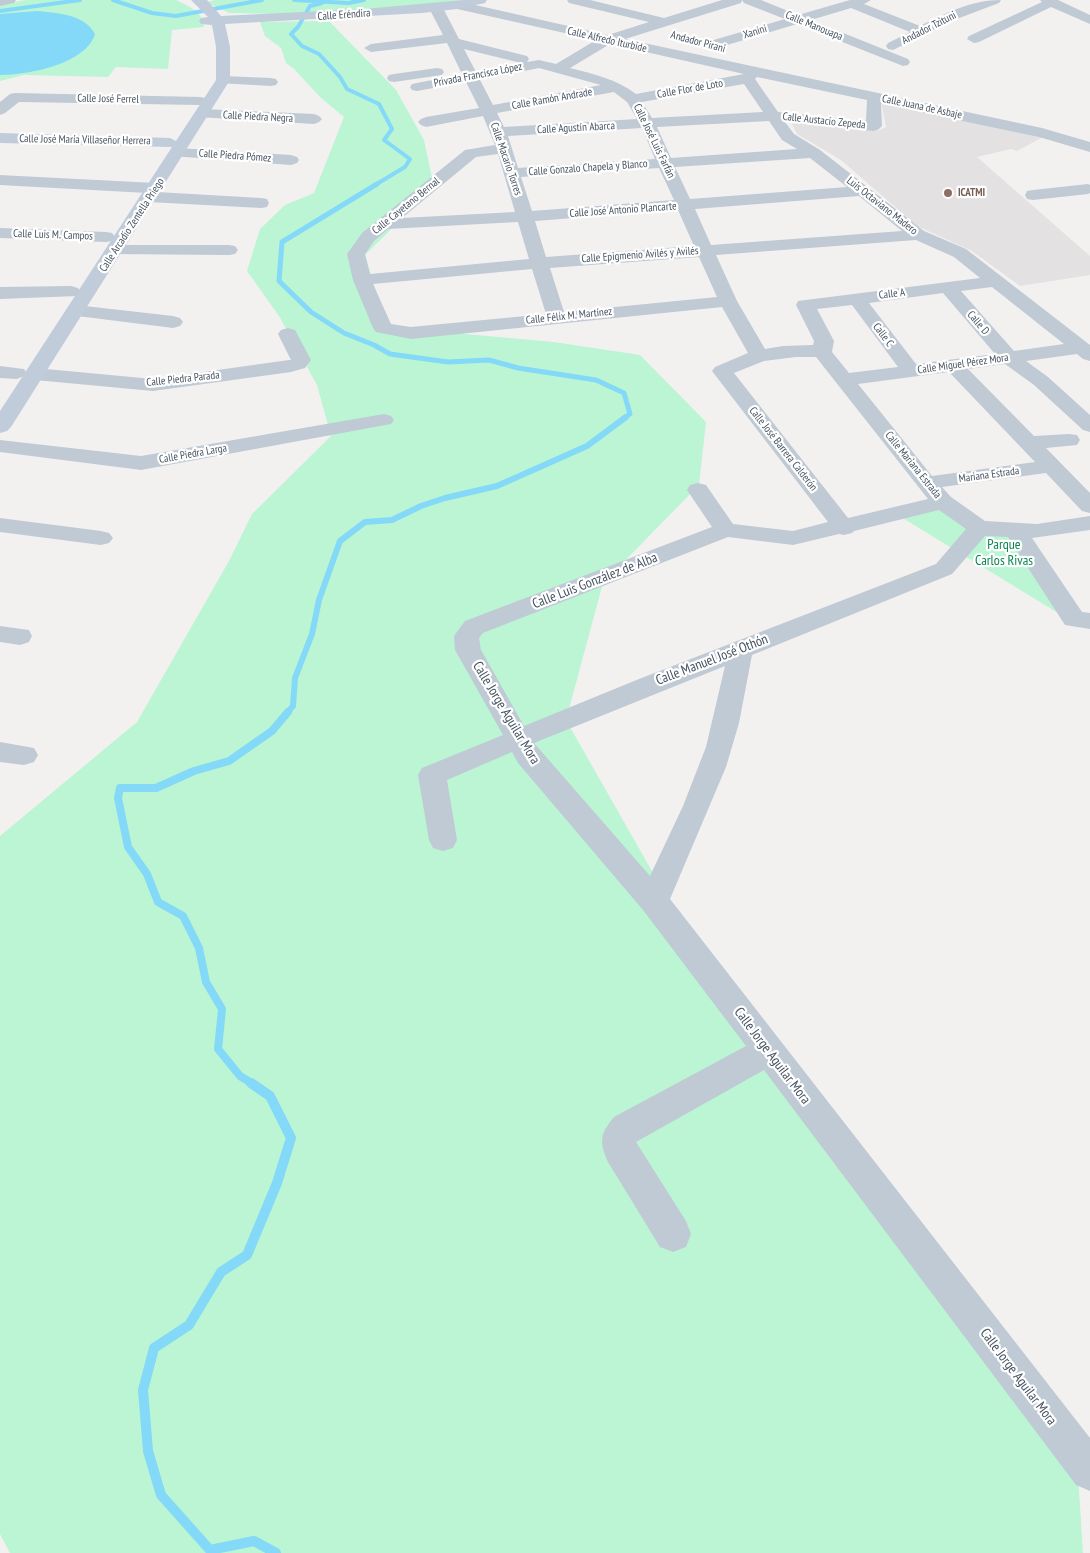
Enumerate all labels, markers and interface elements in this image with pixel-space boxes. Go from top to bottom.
street label: Calle Eréndira [317,7,371,23]
street label: Calle Manouapa [783,9,845,43]
street label: Andador Tzituni [900,9,958,47]
street label: Xanini [742,22,768,42]
street label: Calle Alfredo Iturbide [566,24,648,56]
street label: Andador Pirani [669,28,727,56]
street label: Privada Francisca López [433,60,523,90]
street label: Calle Flor de Loto [656,77,724,101]
street label: Calle Ramón Andrade [511,85,593,113]
street label: Calle José Ferrel [77,92,139,106]
street label: Calle Juana de Asbaje [881,92,963,122]
street label: Calle José Luis Farfán [630,102,678,180]
street label: Calle Piedra Negra [223,109,293,125]
street label: Calle Austacio Zepeda [782,110,866,132]
street label: Calle Agustín Abarca [537,119,615,137]
street label: Calle Macario Torres [487,121,525,197]
street label: Calle José María Villaseñor Herrera [19,132,151,148]
street label: Calle Piedra Pómez [198,147,272,165]
street label: Calle Gonzalo Chapela y Blanco [528,157,648,179]
street label: Luis Octaviano Madero [844,174,920,238]
street label: Calle Cayetano Bernal [370,175,442,237]
street label: Calle Arcadio Zentella Priego [97,176,167,274]
place label: ICATMI [958,186,985,200]
marker: ICATMI [942,187,954,199]
street label: Calle José Antonio Plancarte [569,200,677,220]
street label: Calle Luis M. Campos [13,227,93,243]
street label: Calle Epigmenio Avilés y Avilés [581,244,699,266]
street label: Calle A [878,286,906,302]
street label: Calle Félix M. Martínez [525,305,613,327]
street label: Calle D [964,308,992,338]
street label: Calle C [870,321,896,349]
street label: Calle Miguel Pérez Mora [917,351,1009,377]
street label: Calle Piedra Parada [146,369,220,389]
street label: Calle José Barrera Calderón [746,404,820,494]
street label: Calle Mariana Estrada [882,429,944,501]
street label: Calle Piedra Larga [158,442,228,466]
street label: Mariana Estrada [958,464,1020,486]
park label: Parque Carlos Rivas [975,537,1033,570]
street label: Calle Luis González de Alba [530,549,660,613]
street label: Calle Manuel José Othón [654,631,770,689]
street label: Calle Jorge Aguilar Mora [469,659,543,767]
street label: Calle Jorge Aguilar Mora [730,1004,814,1108]
street label: Calle Jorge Aguilar Mora [976,1325,1060,1429]

